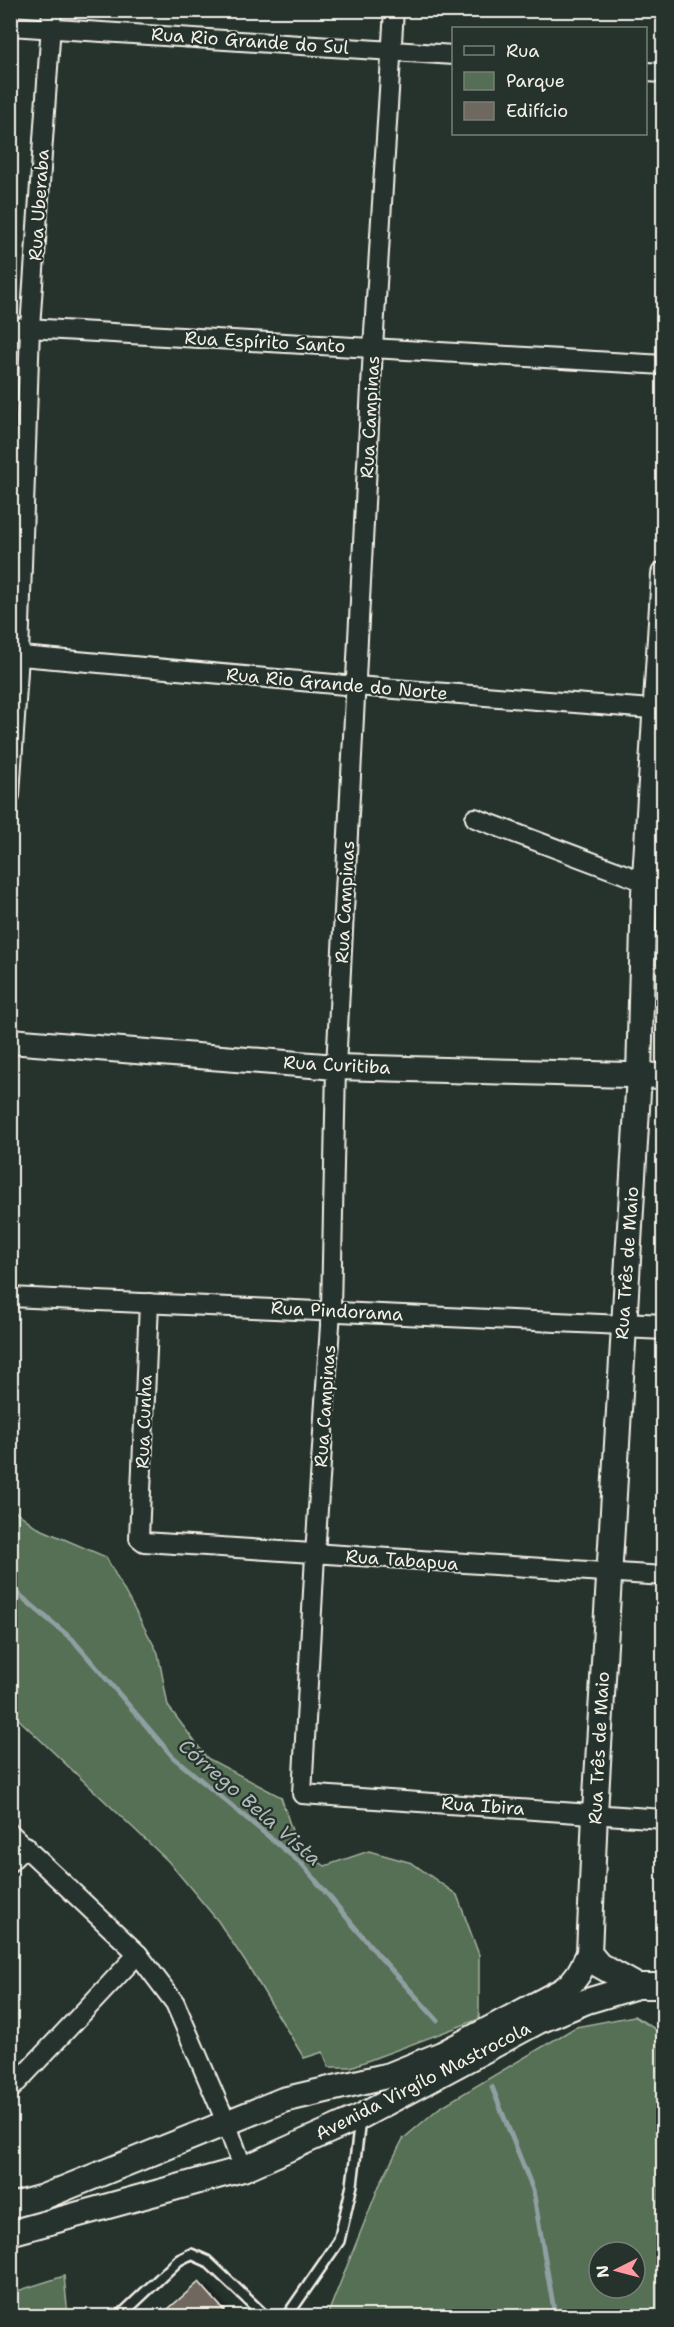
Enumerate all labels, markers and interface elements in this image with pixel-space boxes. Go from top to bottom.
street label: Rua Rio Grande do Sul [150,22,350,60]
legend [452,27,647,135]
text: Rua [506,39,539,63]
text: Parque [506,69,565,93]
text: Edifício [506,99,568,123]
street label: Rua Uberaba [23,148,55,262]
street label: Rua Espírito Santo [184,326,346,358]
street label: Rua Campinas [355,355,385,479]
street label: Rua Rio Grande do Norte [225,662,449,706]
street label: Rua Campinas [330,840,360,964]
street label: Rua Curitiba [283,1050,391,1080]
street label: Rua Três de Maio [610,1186,644,1340]
street label: Rua Pindorama [270,1296,404,1326]
street label: Rua Campinas [309,1344,341,1468]
street label: Rua Cunha [130,1375,158,1469]
street label: Rua Tabapua [345,1544,459,1576]
street label: Rua Três de Maio [583,1671,615,1825]
water label: Córrego Bela Vista [173,1733,327,1871]
street label: Rua Ibira [441,1791,525,1821]
street label: Avenida Virgílo Mastrocola [311,2016,535,2146]
north arrow [587,2240,647,2300]
text: N [591,2264,614,2279]

